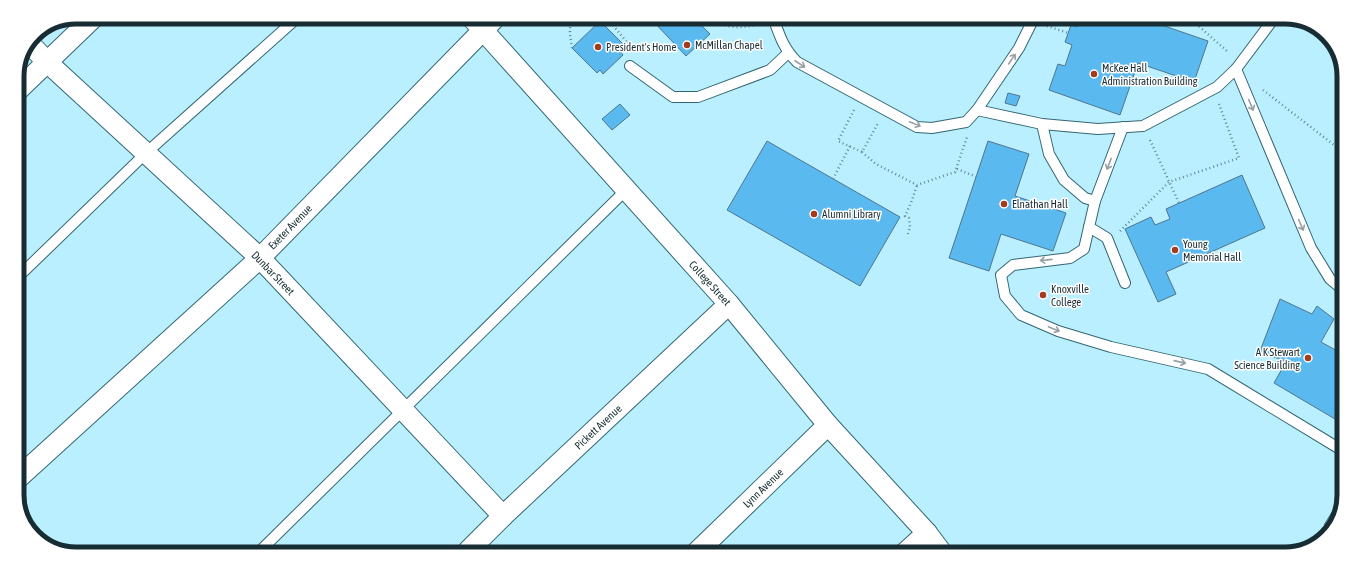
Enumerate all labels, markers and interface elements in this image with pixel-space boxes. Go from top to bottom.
place label: McMillan Chapel [695,39,763,51]
marker: McMillan Chapel [682,40,692,50]
place label: President's Home [606,41,676,53]
marker: President's Home [593,42,603,52]
one-way arrow [1008,54,1016,65]
one-way arrow [795,59,806,68]
place label: McKee Hall Administration Building [1102,62,1198,87]
marker: McKee Hall Administration Building [1089,69,1099,79]
one-way arrow [1247,98,1255,110]
one-way arrow [909,121,921,129]
one-way arrow [1105,157,1113,169]
place label: Elnathan Hall [1012,198,1068,210]
marker: Elnathan Hall [999,199,1009,209]
street label: Exeter Avenue [266,202,314,252]
place label: Alumni Library [822,208,881,220]
marker: Alumni Library [809,209,819,219]
one-way arrow [1298,218,1305,230]
place label: Young Memorial Hall [1183,238,1241,263]
marker: Young Memorial Hall [1170,245,1180,255]
street label: Dunbar Street [249,249,297,297]
one-way arrow [1040,257,1053,264]
street label: College Street [687,258,733,308]
place label: Knoxville College [1051,283,1089,308]
marker: Knoxville College [1038,290,1048,300]
one-way arrow [1047,326,1059,334]
place label: A K Stewart Science Building [1234,346,1300,371]
marker: A K Stewart Science Building [1303,353,1313,363]
one-way arrow [1173,359,1186,366]
street label: Pickett Avenue [572,402,624,452]
street label: Lynn Avenue [740,466,786,510]

